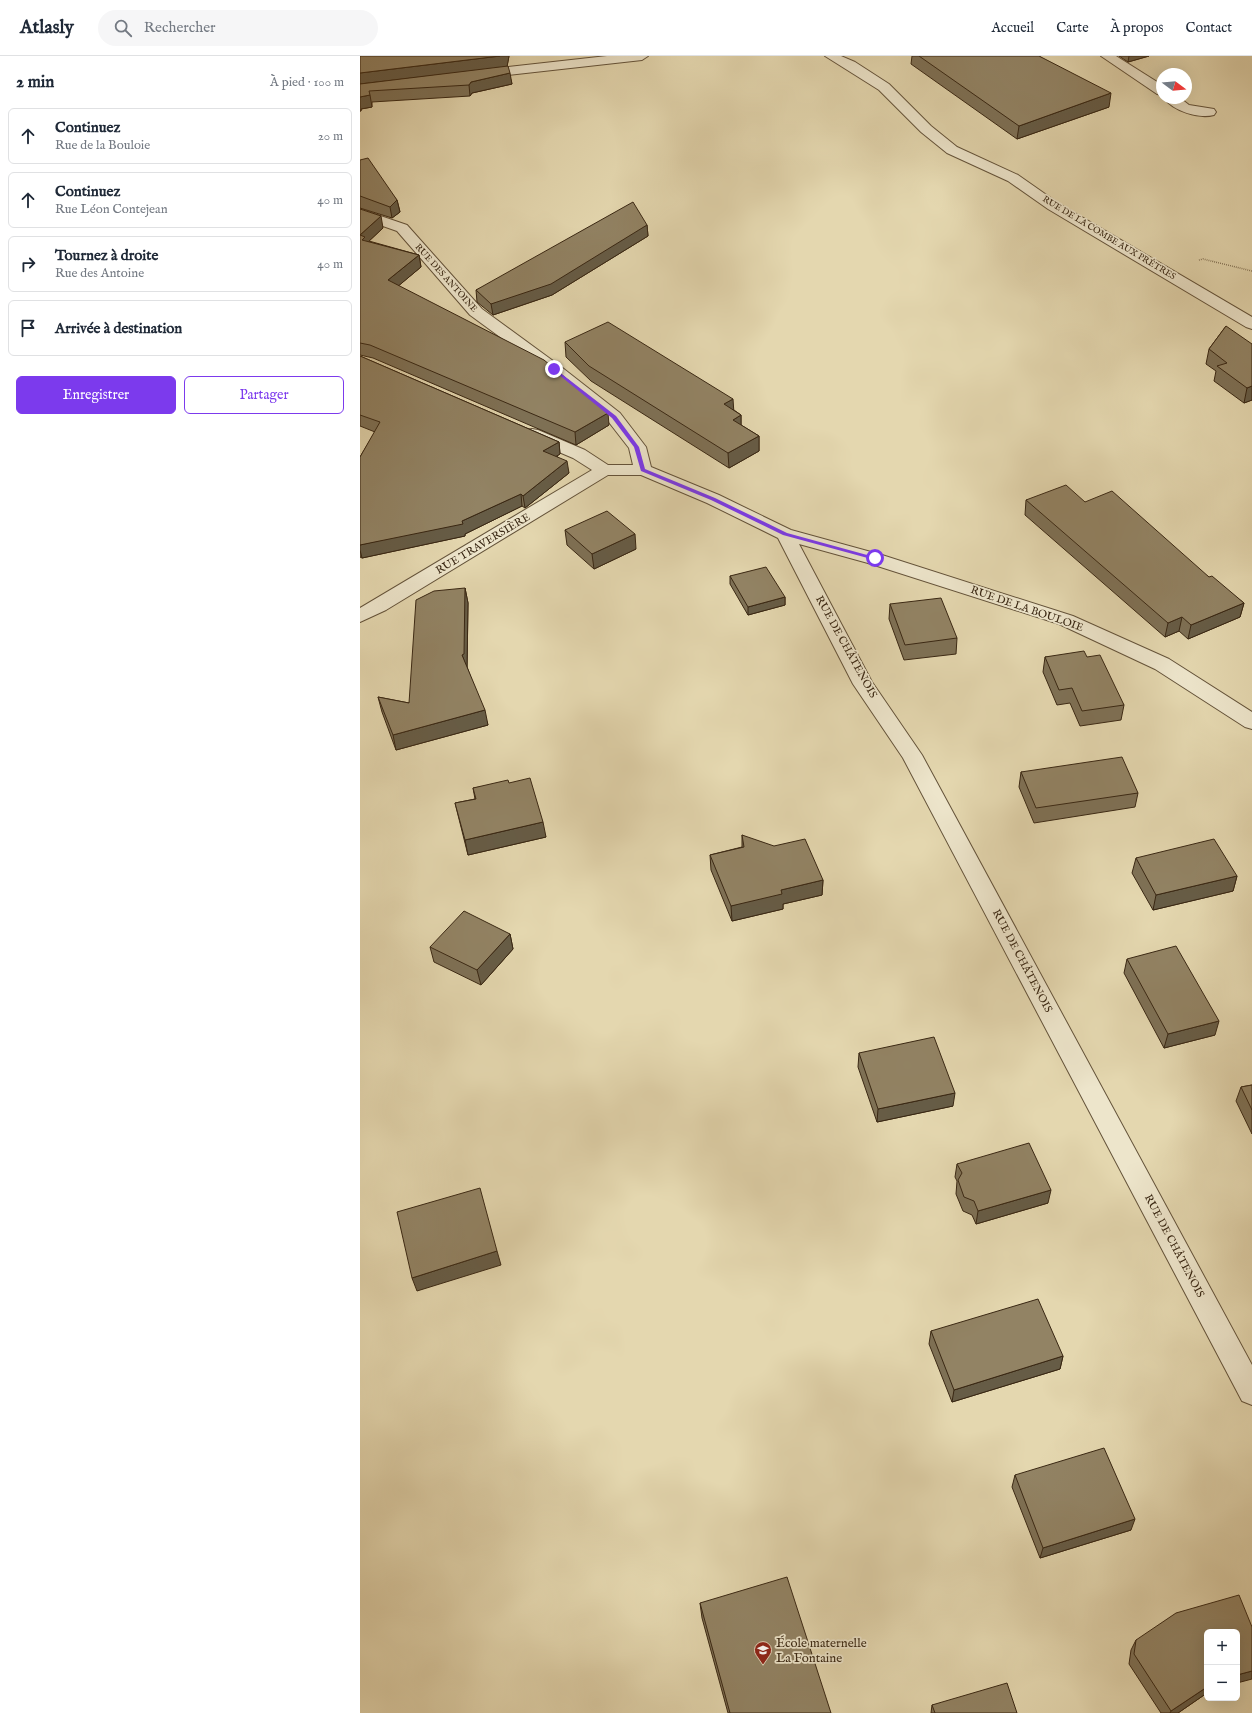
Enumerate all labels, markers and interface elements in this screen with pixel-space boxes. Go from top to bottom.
search box [98,10,378,46]
text: Atlasly [20,16,74,40]
icon: search [112,17,134,39]
text: Rechercher [144,18,216,37]
text: Accueil [991,19,1034,37]
text: Carte [1056,19,1089,37]
text: À propos [1111,19,1163,37]
text: Contact [1185,19,1232,37]
north arrow [1156,68,1192,104]
text: 2 min [16,72,54,93]
text: À pied · 100 m [270,74,344,91]
text: Continuez [55,118,120,137]
icon: ahead [17,125,39,147]
text: 20 m [318,128,343,145]
text: Rue de la Bouloie [55,137,150,154]
text: Continuez [55,182,120,201]
icon: ahead [17,189,39,211]
text: 40 m [317,192,343,209]
street label: RUE DE LA COMBE AUX PRÊTRES [1040,194,1178,282]
text: Rue Léon Contejean [55,201,168,218]
street label: RUE DES ANTOINE [412,242,480,314]
text: Tournez à droite [55,246,158,265]
icon: right [17,253,39,275]
text: 40 m [317,256,343,273]
text: Rue des Antoine [55,265,144,282]
icon: arrive [17,317,39,339]
text: Arrivée à destination [55,319,182,338]
route end [545,360,563,378]
button: Enregistrer [16,376,176,414]
button: Partager [184,376,344,414]
street label: RUE TRAVERSIÈRE [433,510,533,578]
route start [866,549,884,567]
street label: RUE DE LA BOULOIE [969,583,1086,635]
street label: RUE DE CHÂTENOIS [812,593,880,701]
street label: RUE DE CHÂTENOIS [989,907,1055,1015]
street label: RUE DE CHÂTENOIS [1141,1192,1207,1300]
map controls [1204,1629,1240,1701]
button: + [1204,1629,1240,1665]
place label: École maternelle La Fontaine [776,1635,867,1667]
school or university icon: École maternelle La Fontaine [753,1640,773,1665]
button: − [1204,1665,1240,1701]

